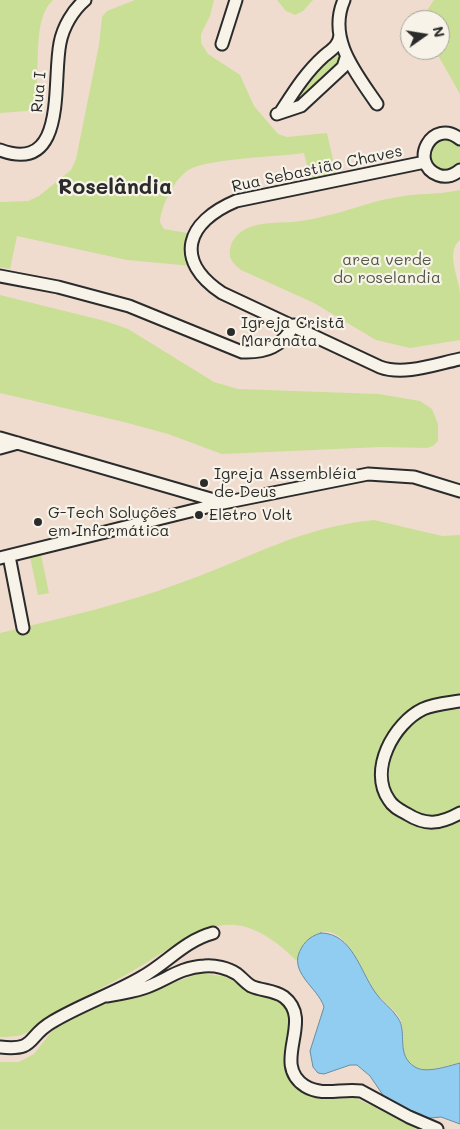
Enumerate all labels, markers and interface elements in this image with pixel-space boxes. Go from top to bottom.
north arrow [400,10,450,60]
text: N [429,24,450,39]
street label: Rua I [28,71,50,113]
street label: Rua Sebastião Chaves [230,142,404,196]
district label: Roselândia [58,175,172,201]
park label: area verde do roselandia [333,250,441,288]
place label: Igreja Cristã Maranata [241,313,345,351]
marker: Igreja Cristã Maranata [225,326,237,338]
place label: Igreja Assembléia de Deus [214,464,357,502]
marker: Igreja Assembléia de Deus [198,477,210,489]
place label: G-Tech Soluções em Informática [48,503,177,541]
place label: Eletro Volt [209,505,293,525]
marker: Eletro Volt [193,509,205,521]
marker: G-Tech Soluções em Informática [32,516,44,528]

